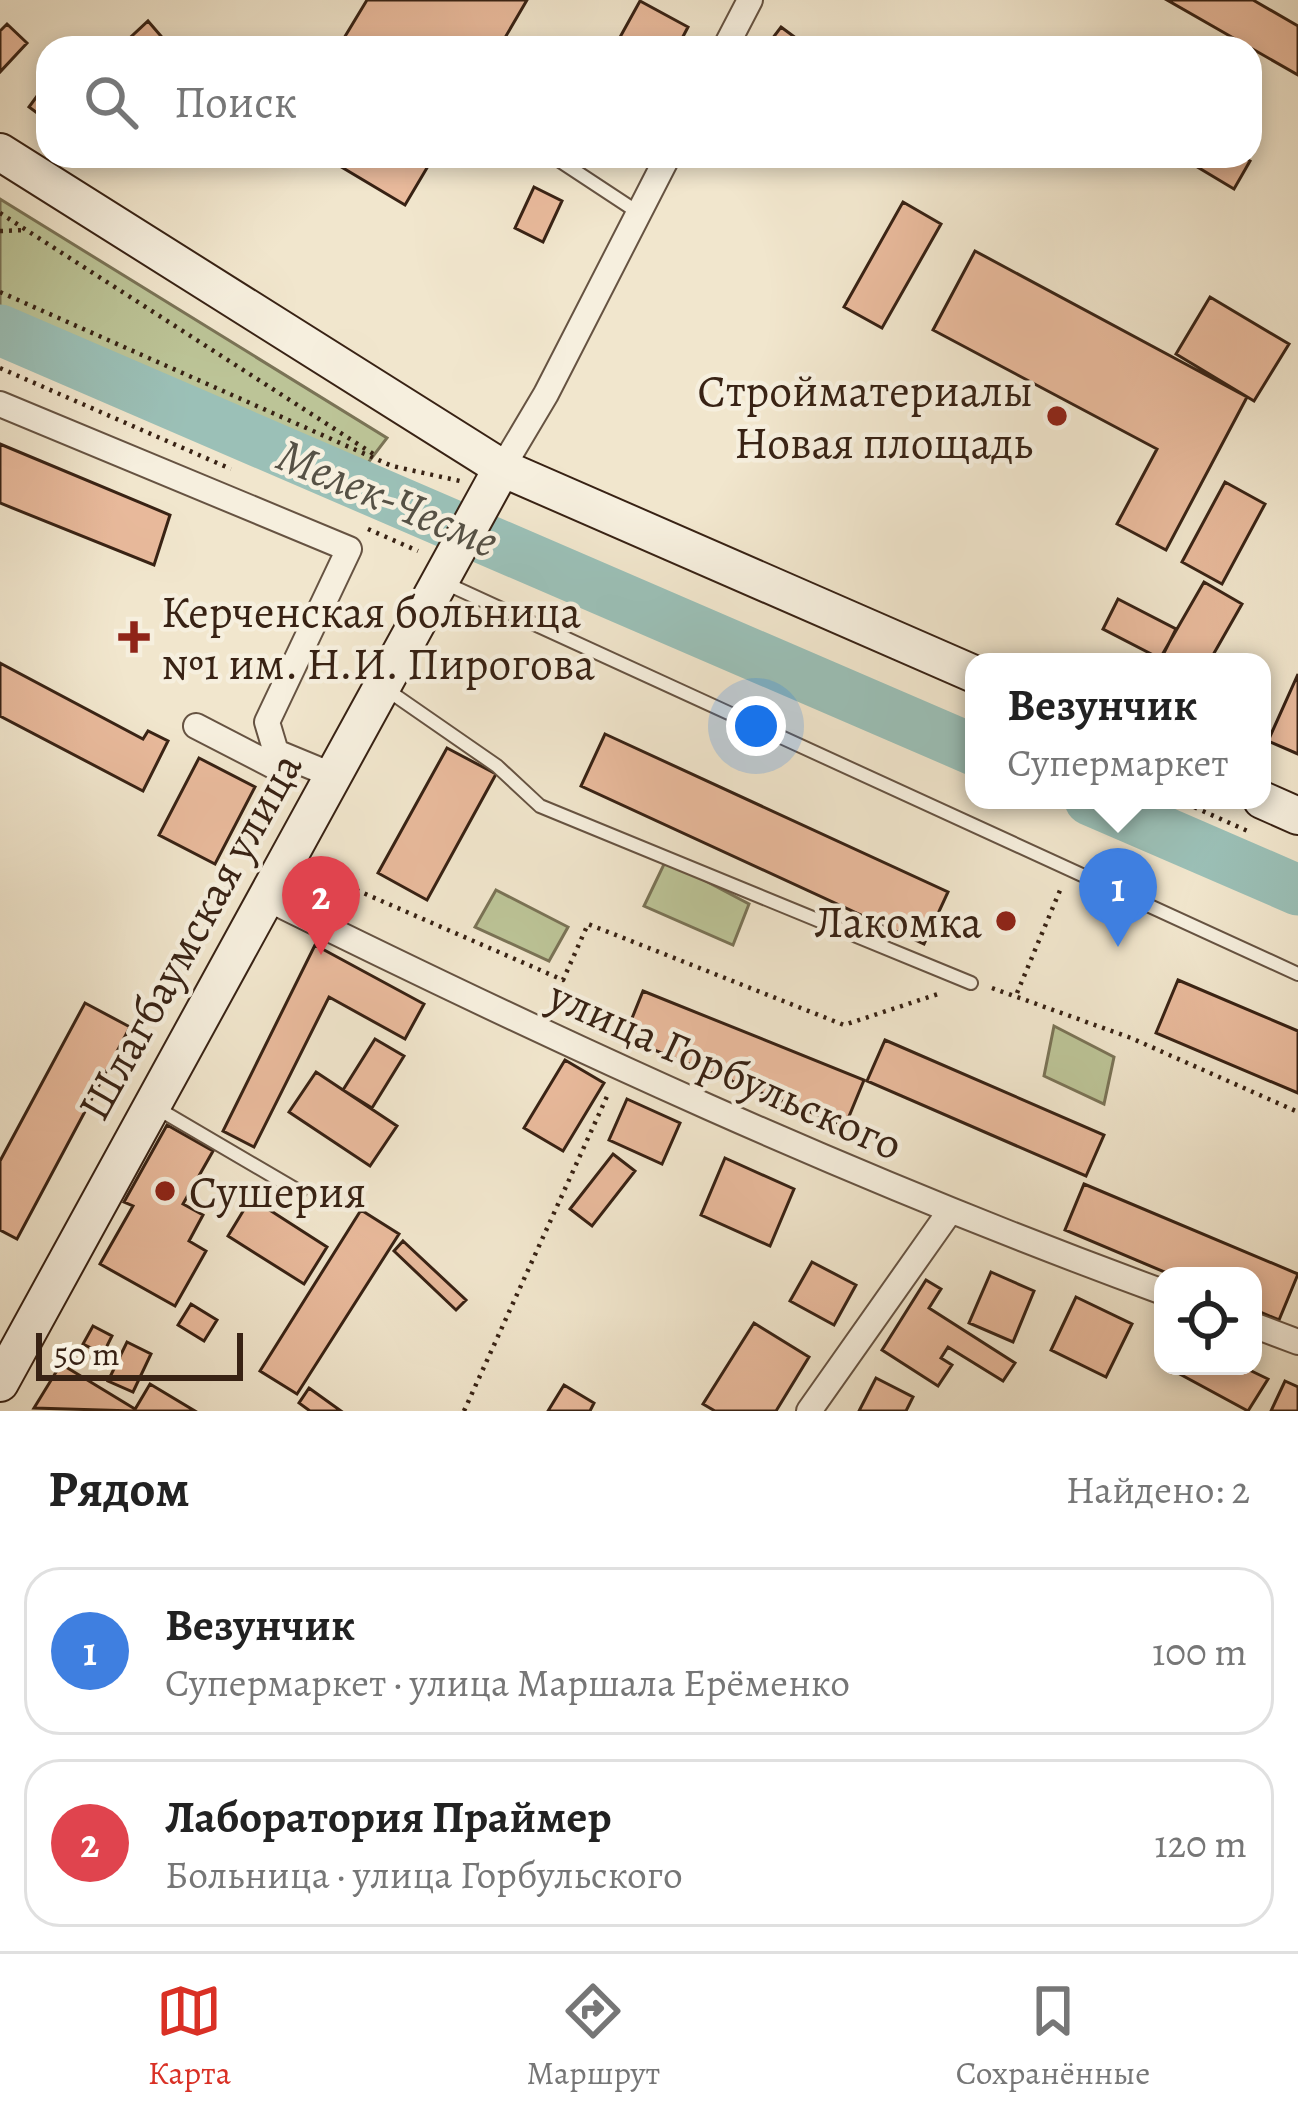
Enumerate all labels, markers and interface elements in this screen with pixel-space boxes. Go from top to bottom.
search box [36,36,1262,168]
icon: search [78,69,144,135]
text: Поиск [174,71,297,133]
place label: Стройматериалы Новая площадь [697,360,1033,474]
marker: Стройматериалы Новая площадь [1044,403,1070,429]
water label: Мелек-Чесме [267,422,508,574]
place label: Керченская больница №1 им. Н.И. Пирогова [161,581,595,695]
marker: Керченская больница №1 им. Н.И. Пирогова [118,621,150,653]
popup [965,653,1271,809]
text: Везунчик [1007,674,1197,736]
your location [726,696,786,756]
text: Супермаркет [1007,736,1229,789]
street label: Шлагбаумская улица [63,741,317,1132]
pin: 1 [1079,848,1157,947]
pin: 2 [282,856,360,955]
place label: Лакомка [814,891,982,953]
marker: Лакомка [993,908,1019,934]
street label: улица Горбульского [538,964,912,1176]
place label: Сушерия [189,1161,366,1223]
marker: Сушерия [152,1178,178,1204]
map controls [1154,1267,1262,1375]
button: locate [1154,1267,1262,1375]
scale bar [36,1327,243,1380]
text: 50 m [54,1331,120,1376]
text: Рядом [48,1454,190,1524]
text: Найдено: 2 [1066,1463,1250,1516]
text: Везунчик [165,1594,355,1656]
text: 1 [83,1625,97,1678]
text: 100 m [1152,1625,1247,1678]
text: Супермаркет · улица Маршала Ерёменко [165,1656,850,1709]
text: Лаборатория Праймер [165,1786,611,1848]
text: 2 [81,1817,99,1870]
text: 120 m [1154,1817,1247,1870]
text: Больница · улица Горбульского [165,1848,683,1901]
tab: Карта [148,1978,231,2095]
tab: Маршрут [526,1978,660,2095]
tab: Сохранённые [956,1978,1150,2095]

